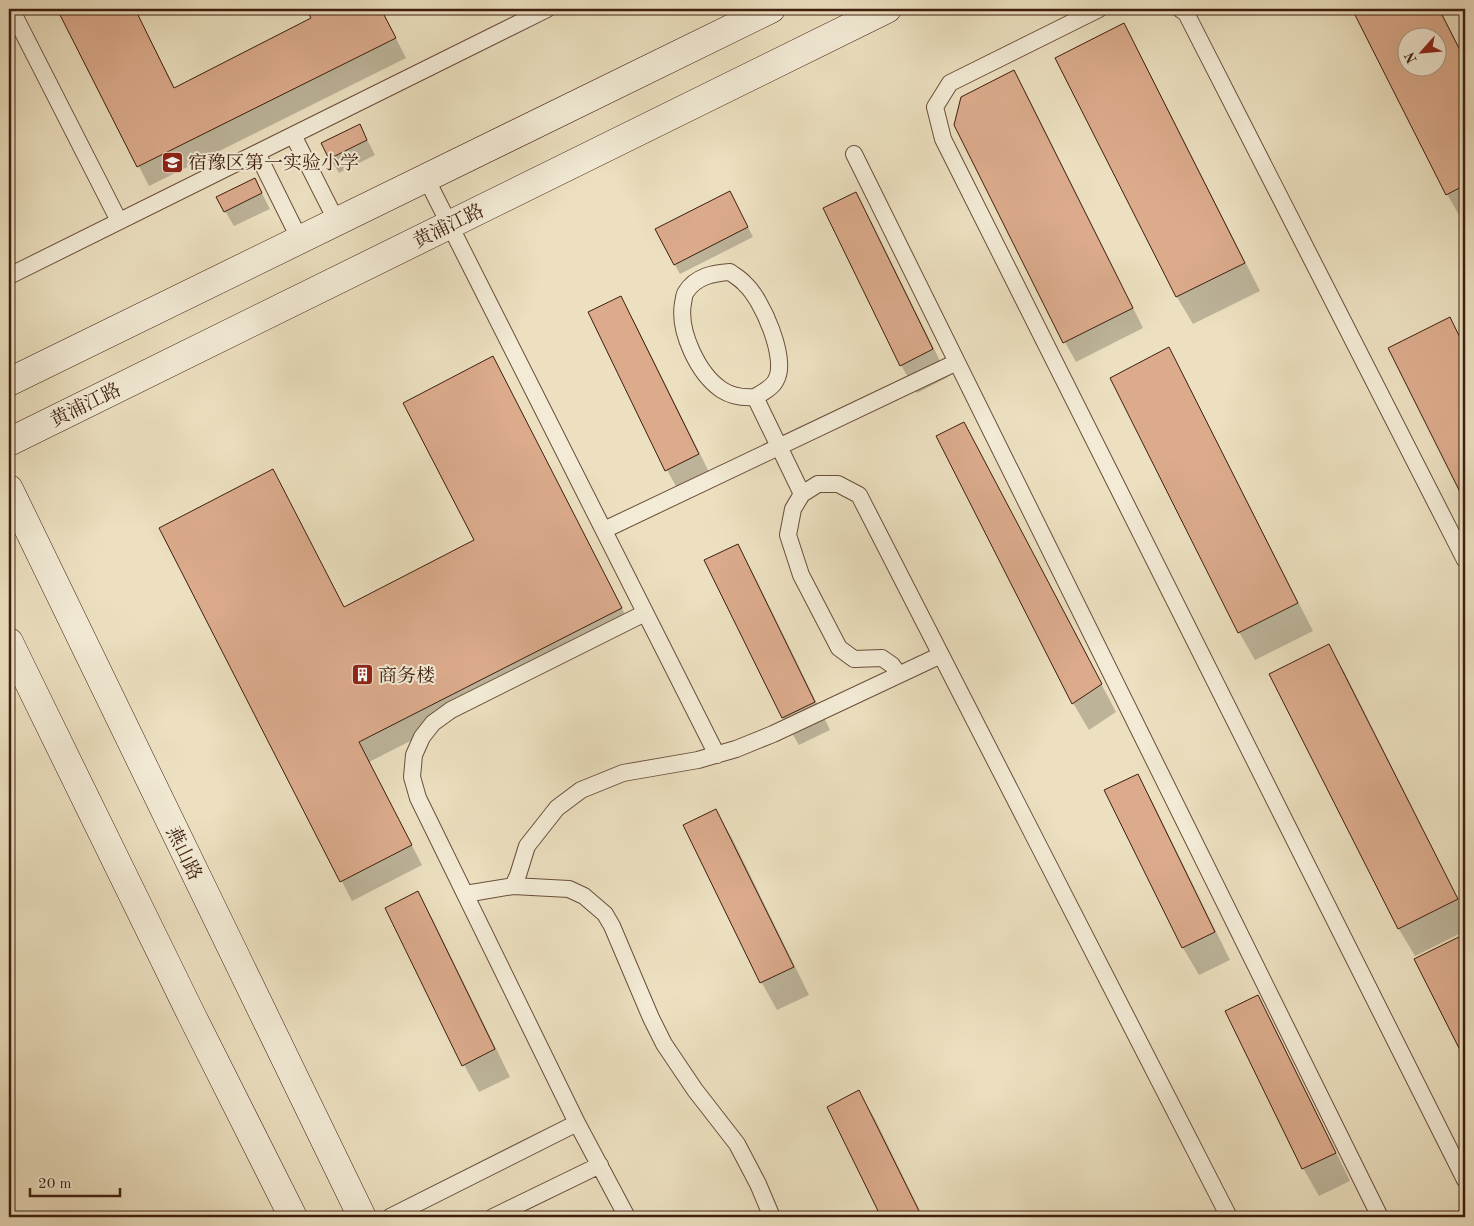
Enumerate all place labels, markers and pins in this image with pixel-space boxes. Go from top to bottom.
school or university icon: 宿豫区第一实验小学 [160,150,184,174]
place label: 宿豫区第一实验小学 [188,153,359,174]
building icon: 商务楼 [350,663,374,687]
place label: 商务楼 [378,665,435,687]

